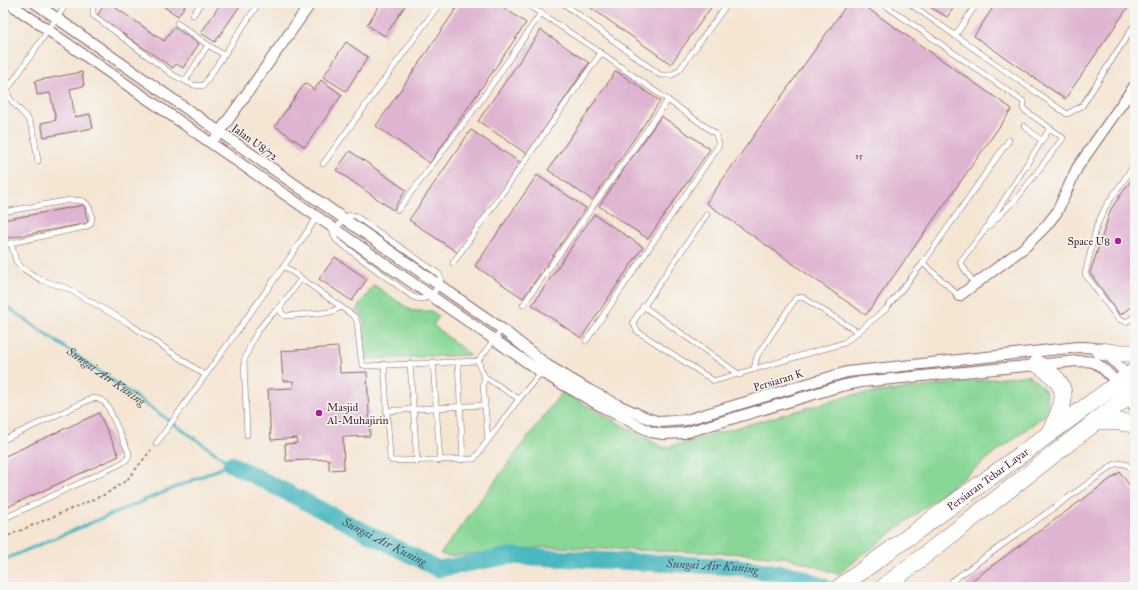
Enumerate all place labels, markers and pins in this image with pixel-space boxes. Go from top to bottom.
place label: Space U8 [1067,235,1110,248]
marker: Space U8 [1113,236,1123,246]
place label: Masjid Al-Muhajirin [326,401,389,427]
marker: Masjid Al-Muhajirin [314,408,324,418]

